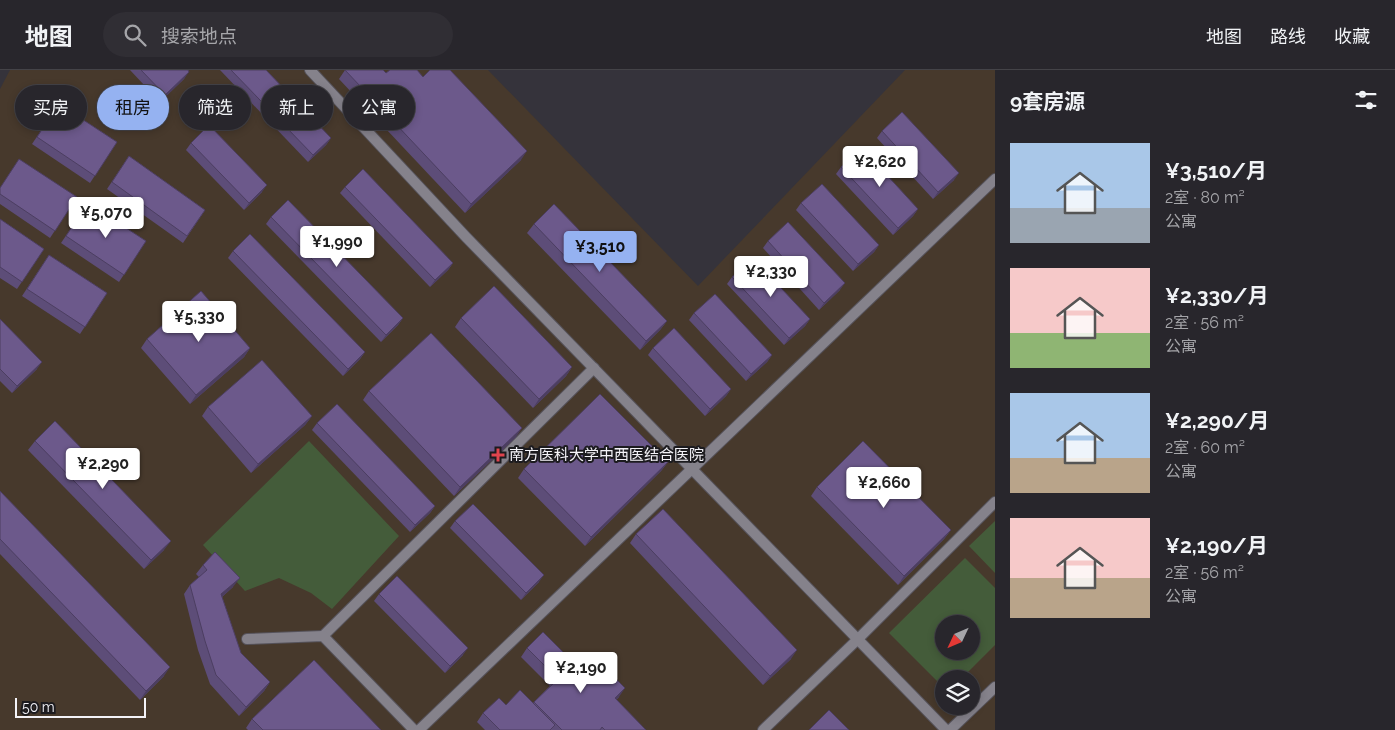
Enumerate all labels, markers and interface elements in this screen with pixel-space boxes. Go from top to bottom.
search box [103,12,453,57]
icon: search [121,21,149,49]
text: 地图 [25,22,73,51]
text: 搜索地点 [161,25,237,47]
text: 地图 [1206,26,1242,47]
text: 路线 [1270,26,1306,47]
text: 收藏 [1334,26,1370,47]
chip: 买房 [15,85,87,130]
chip: 租房 [97,85,169,130]
chip: 筛选 [179,85,251,130]
chip: 新上 [261,85,333,130]
chip: 公寓 [343,85,415,130]
icon: filters [1352,86,1380,114]
text: 9套房源 [1010,89,1085,114]
pin: ¥2,620 [839,146,921,188]
text: ¥2,620 [854,152,906,171]
text: ¥3,510/月 [1165,158,1267,183]
icon: home [1050,163,1110,223]
text: 2室 · 80 m² [1165,188,1245,207]
pin: ¥5,070 [65,196,147,239]
text: ¥5,070 [80,203,132,222]
text: 公寓 [1165,212,1197,231]
pin: ¥1,990 [296,226,378,268]
pin: ¥3,510 [559,230,641,273]
text: ¥1,990 [311,232,363,251]
text: ¥3,510 [575,237,625,256]
pin: ¥2,330 [730,256,812,298]
text: ¥2,330 [745,262,797,281]
text: ¥2,330/月 [1165,283,1268,308]
icon: home [1050,288,1110,348]
pin: ¥5,330 [158,300,240,343]
text: ¥5,330 [173,307,225,326]
text: 2室 · 56 m² [1165,313,1244,332]
text: 公寓 [1165,337,1197,356]
text: ¥2,290/月 [1165,408,1269,433]
icon: home [1050,413,1110,473]
text: 2室 · 60 m² [1165,438,1245,457]
place label: 南方医科大学中西医结合医院 [509,446,704,464]
pin: ¥2,290 [62,448,144,490]
marker: 南方医科大学中西医结合医院 [491,448,505,462]
text: ¥2,290 [77,454,129,473]
text: 公寓 [1165,462,1197,481]
pin: ¥2,660 [843,466,925,509]
text: ¥2,660 [857,473,911,492]
text: ¥2,190/月 [1165,533,1268,558]
icon: home [1050,538,1110,598]
text: 2室 · 56 m² [1165,563,1244,582]
text: 公寓 [1165,587,1197,606]
north arrow [935,615,980,660]
map controls [935,615,980,715]
pin: ¥2,190 [540,652,622,694]
text: ¥2,190 [555,658,607,677]
button: layers [935,670,980,715]
scale bar [15,695,146,718]
text: 50 m [22,699,55,715]

